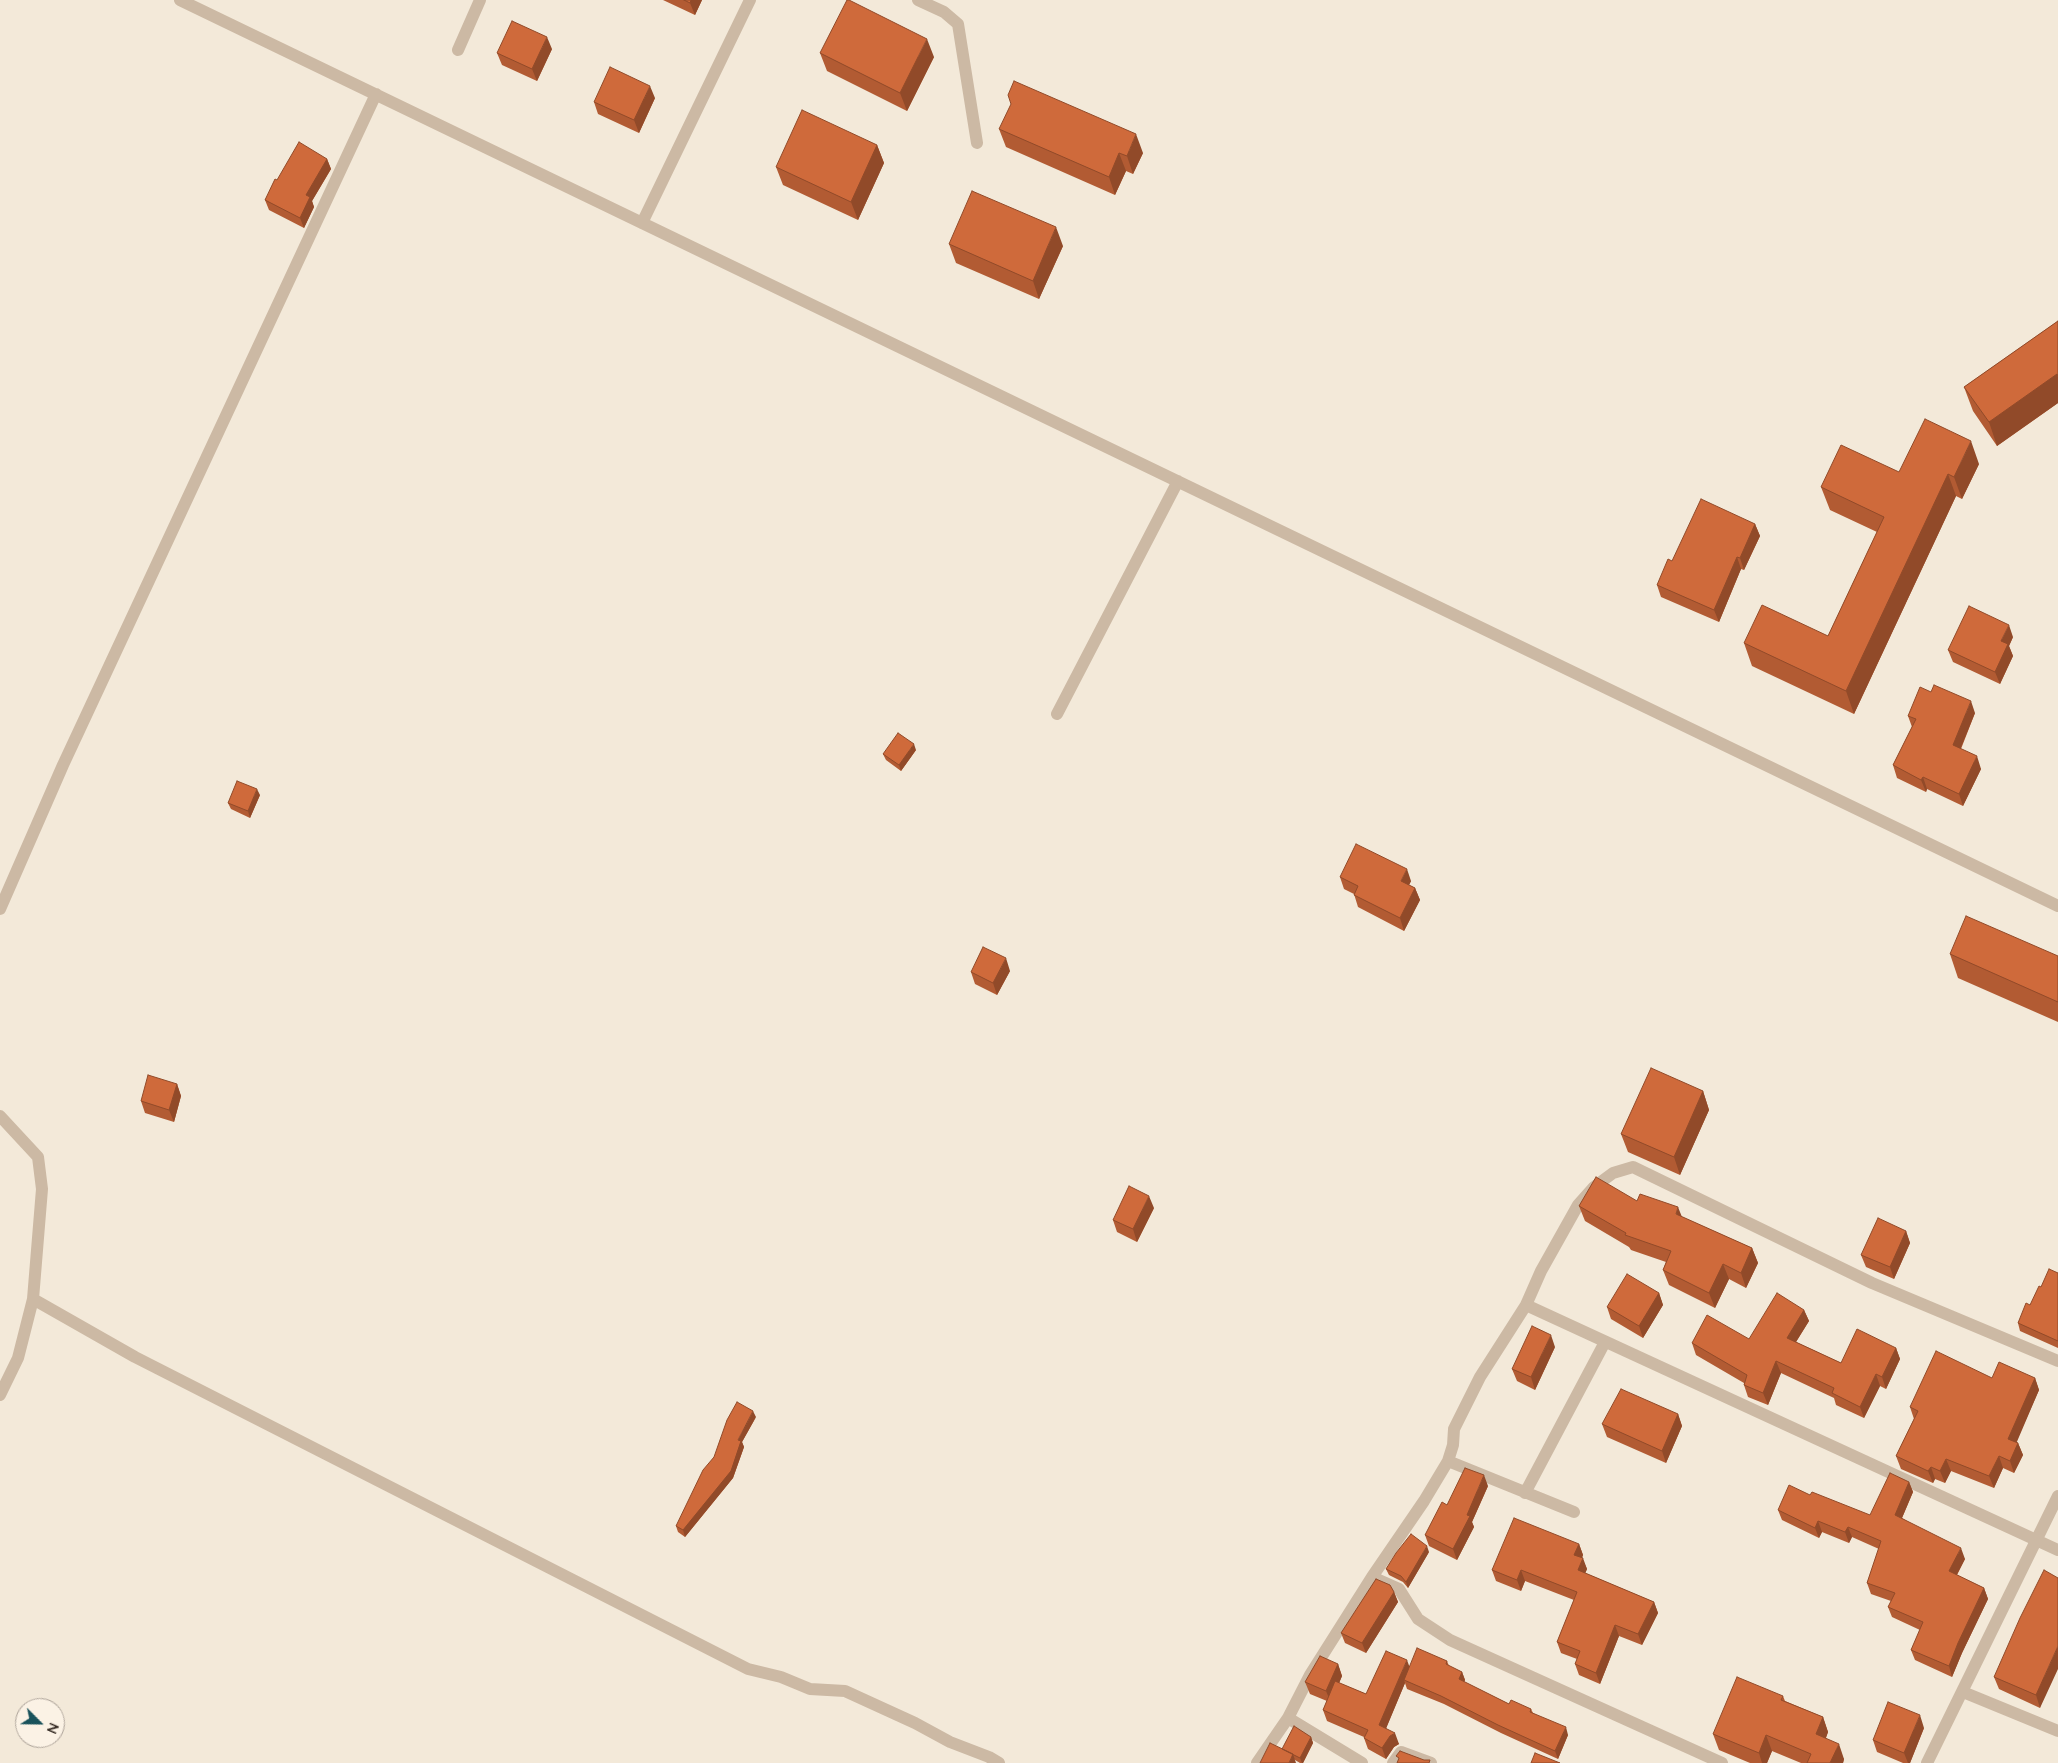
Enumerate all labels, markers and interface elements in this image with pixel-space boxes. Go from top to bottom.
north arrow [15,1698,65,1748]
text: N [43,1720,63,1737]

